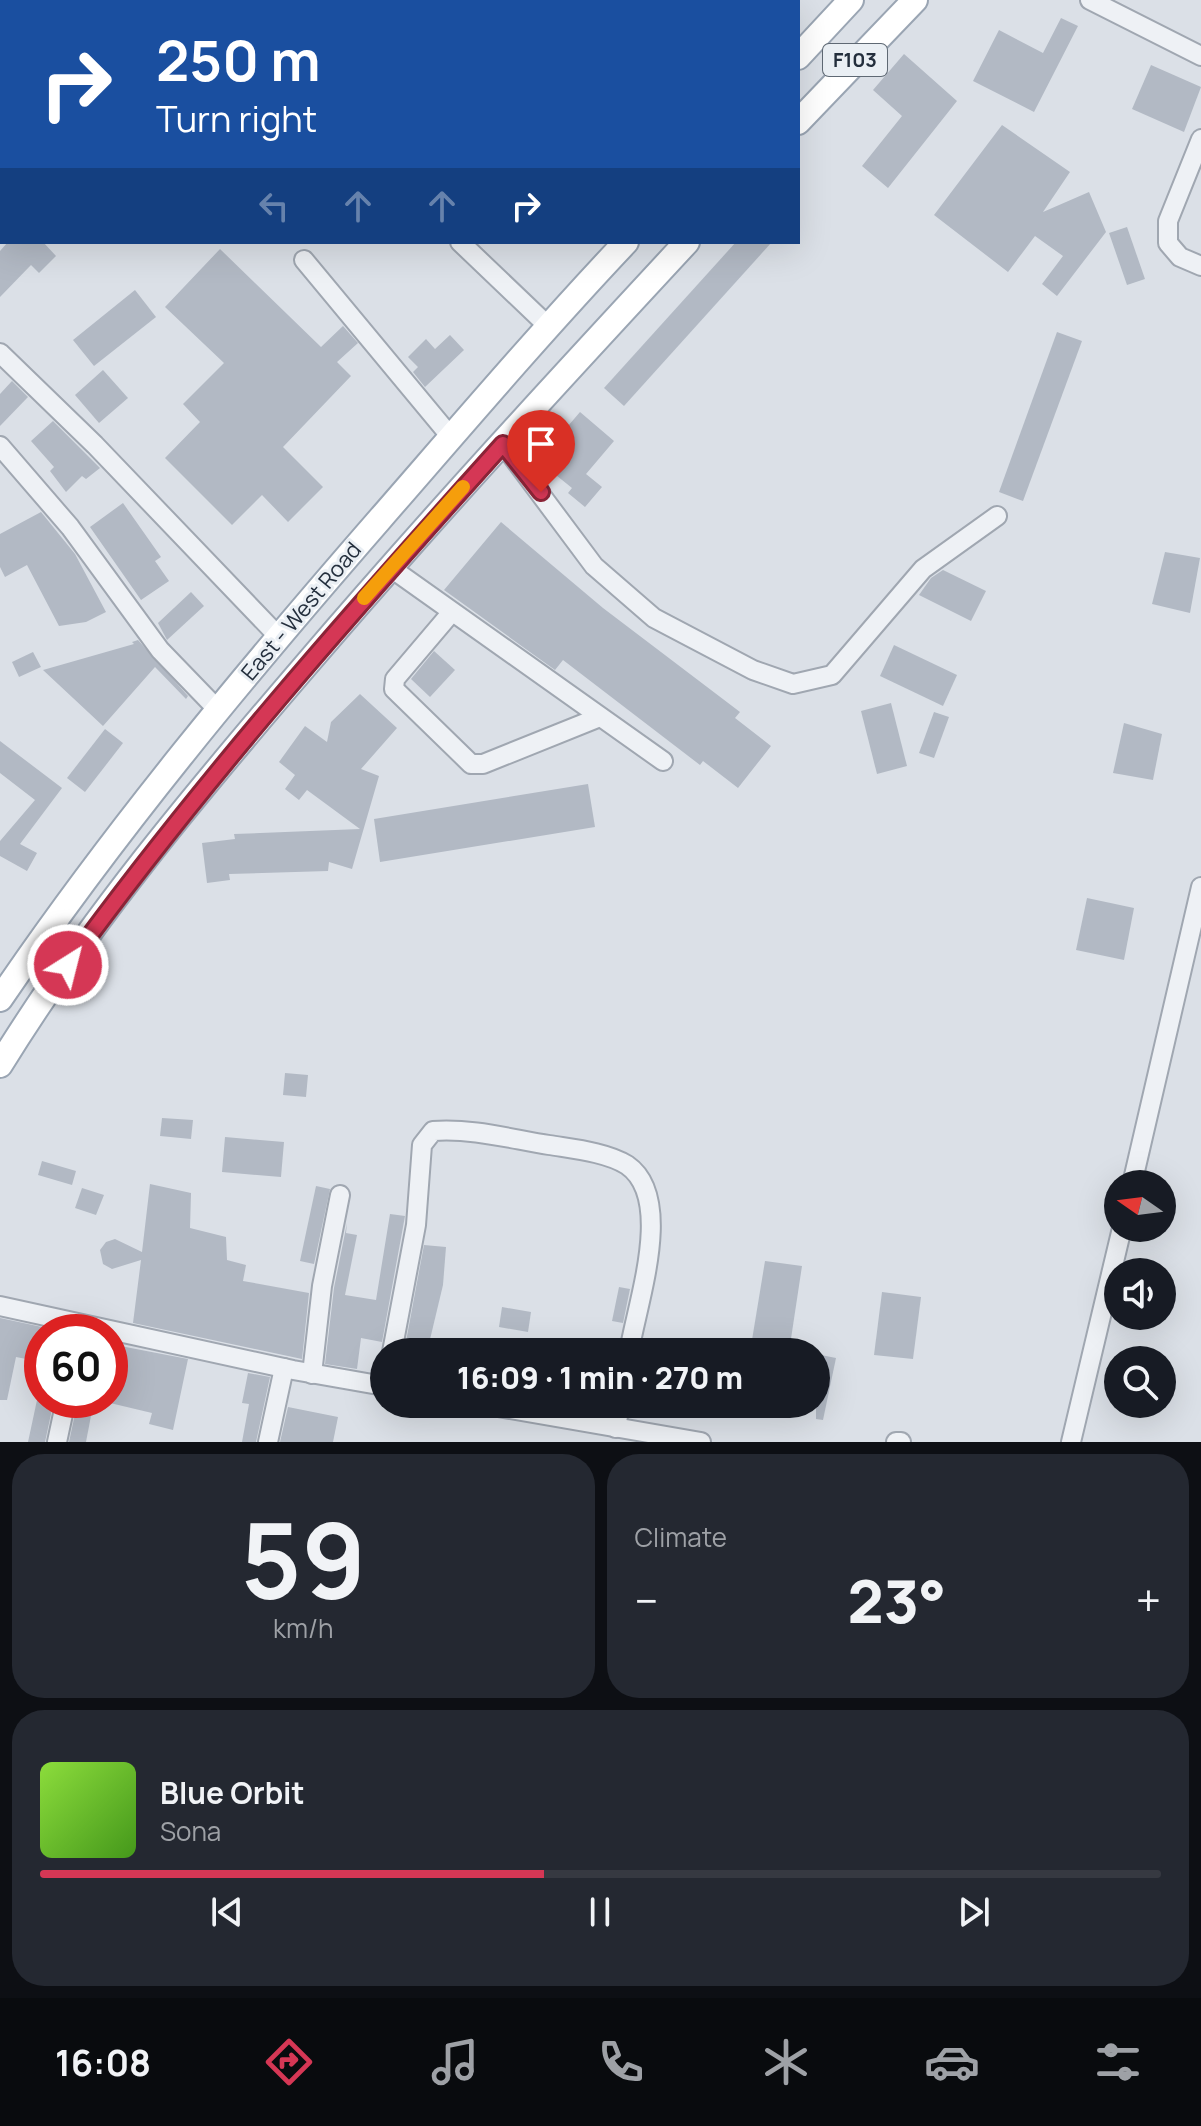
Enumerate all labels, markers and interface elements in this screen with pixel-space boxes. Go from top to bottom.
text: 250 m [156,21,321,98]
icon: right [24,32,128,136]
road number: F103 [823,44,887,76]
text: Turn right [156,94,317,143]
icon: left [252,184,296,228]
icon: ahead [336,184,380,228]
icon: ahead [420,184,464,228]
icon: right [504,184,548,228]
pin [507,410,575,492]
icon: arrive [519,422,563,466]
street label: East - West Road [234,535,368,687]
position arrow [26,923,110,1007]
north arrow [1104,1170,1176,1242]
map controls [1104,1170,1176,1418]
button: sound [1104,1258,1176,1330]
speed limit sign: 60 [24,1314,128,1418]
button: search [1104,1346,1176,1418]
text: 16:09 · 1 min · 270 m [457,1357,743,1398]
text: 59 [240,1487,366,1629]
text: Climate [635,1519,727,1555]
text: 23° [848,1559,946,1641]
text: − [635,1570,658,1630]
text: + [1136,1570,1161,1630]
text: km/h [273,1610,333,1646]
text: Blue Orbit [160,1772,305,1813]
text: Sona [160,1813,221,1849]
icon: previous [205,1890,249,1934]
icon: pause [578,1890,622,1934]
icon: next [952,1890,996,1934]
icon: directions [261,2034,317,2090]
icon: music [427,2034,483,2090]
icon: phone [593,2034,649,2090]
icon: climate [758,2034,814,2090]
icon: car [924,2034,980,2090]
icon: filters [1090,2034,1146,2090]
text: 16:08 [55,2038,151,2087]

